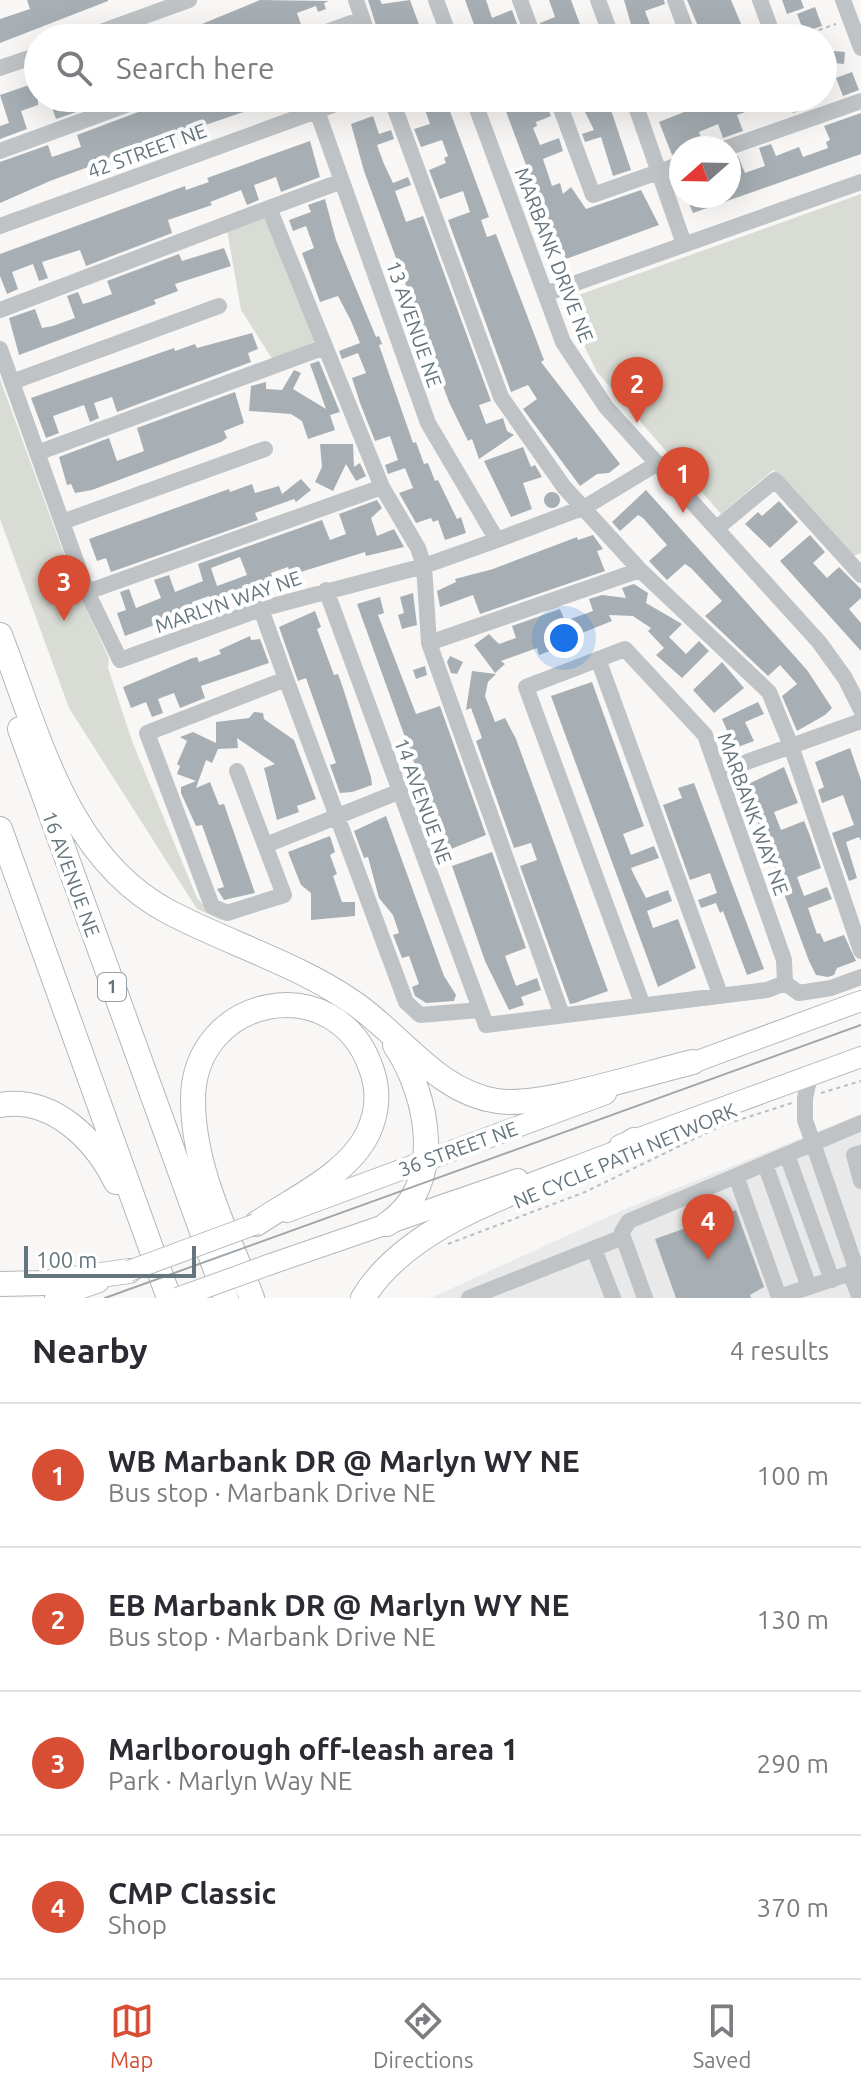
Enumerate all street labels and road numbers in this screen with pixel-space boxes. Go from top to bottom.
street label: 42 STREET NE [84,118,209,183]
street label: MARBANK DRIVE NE [511,164,598,345]
street label: 13 AVENUE NE [382,258,447,390]
street label: MARLYN WAY NE [152,566,304,637]
street label: MARBANK WAY NE [713,730,794,898]
street label: 14 AVENUE NE [390,735,457,867]
street label: 16 AVENUE NE [38,808,105,940]
road number: 1 [98,973,126,1001]
street label: NE CYCLE PATH NETWORK [510,1098,740,1213]
street label: 36 STREET NE [395,1116,520,1181]

